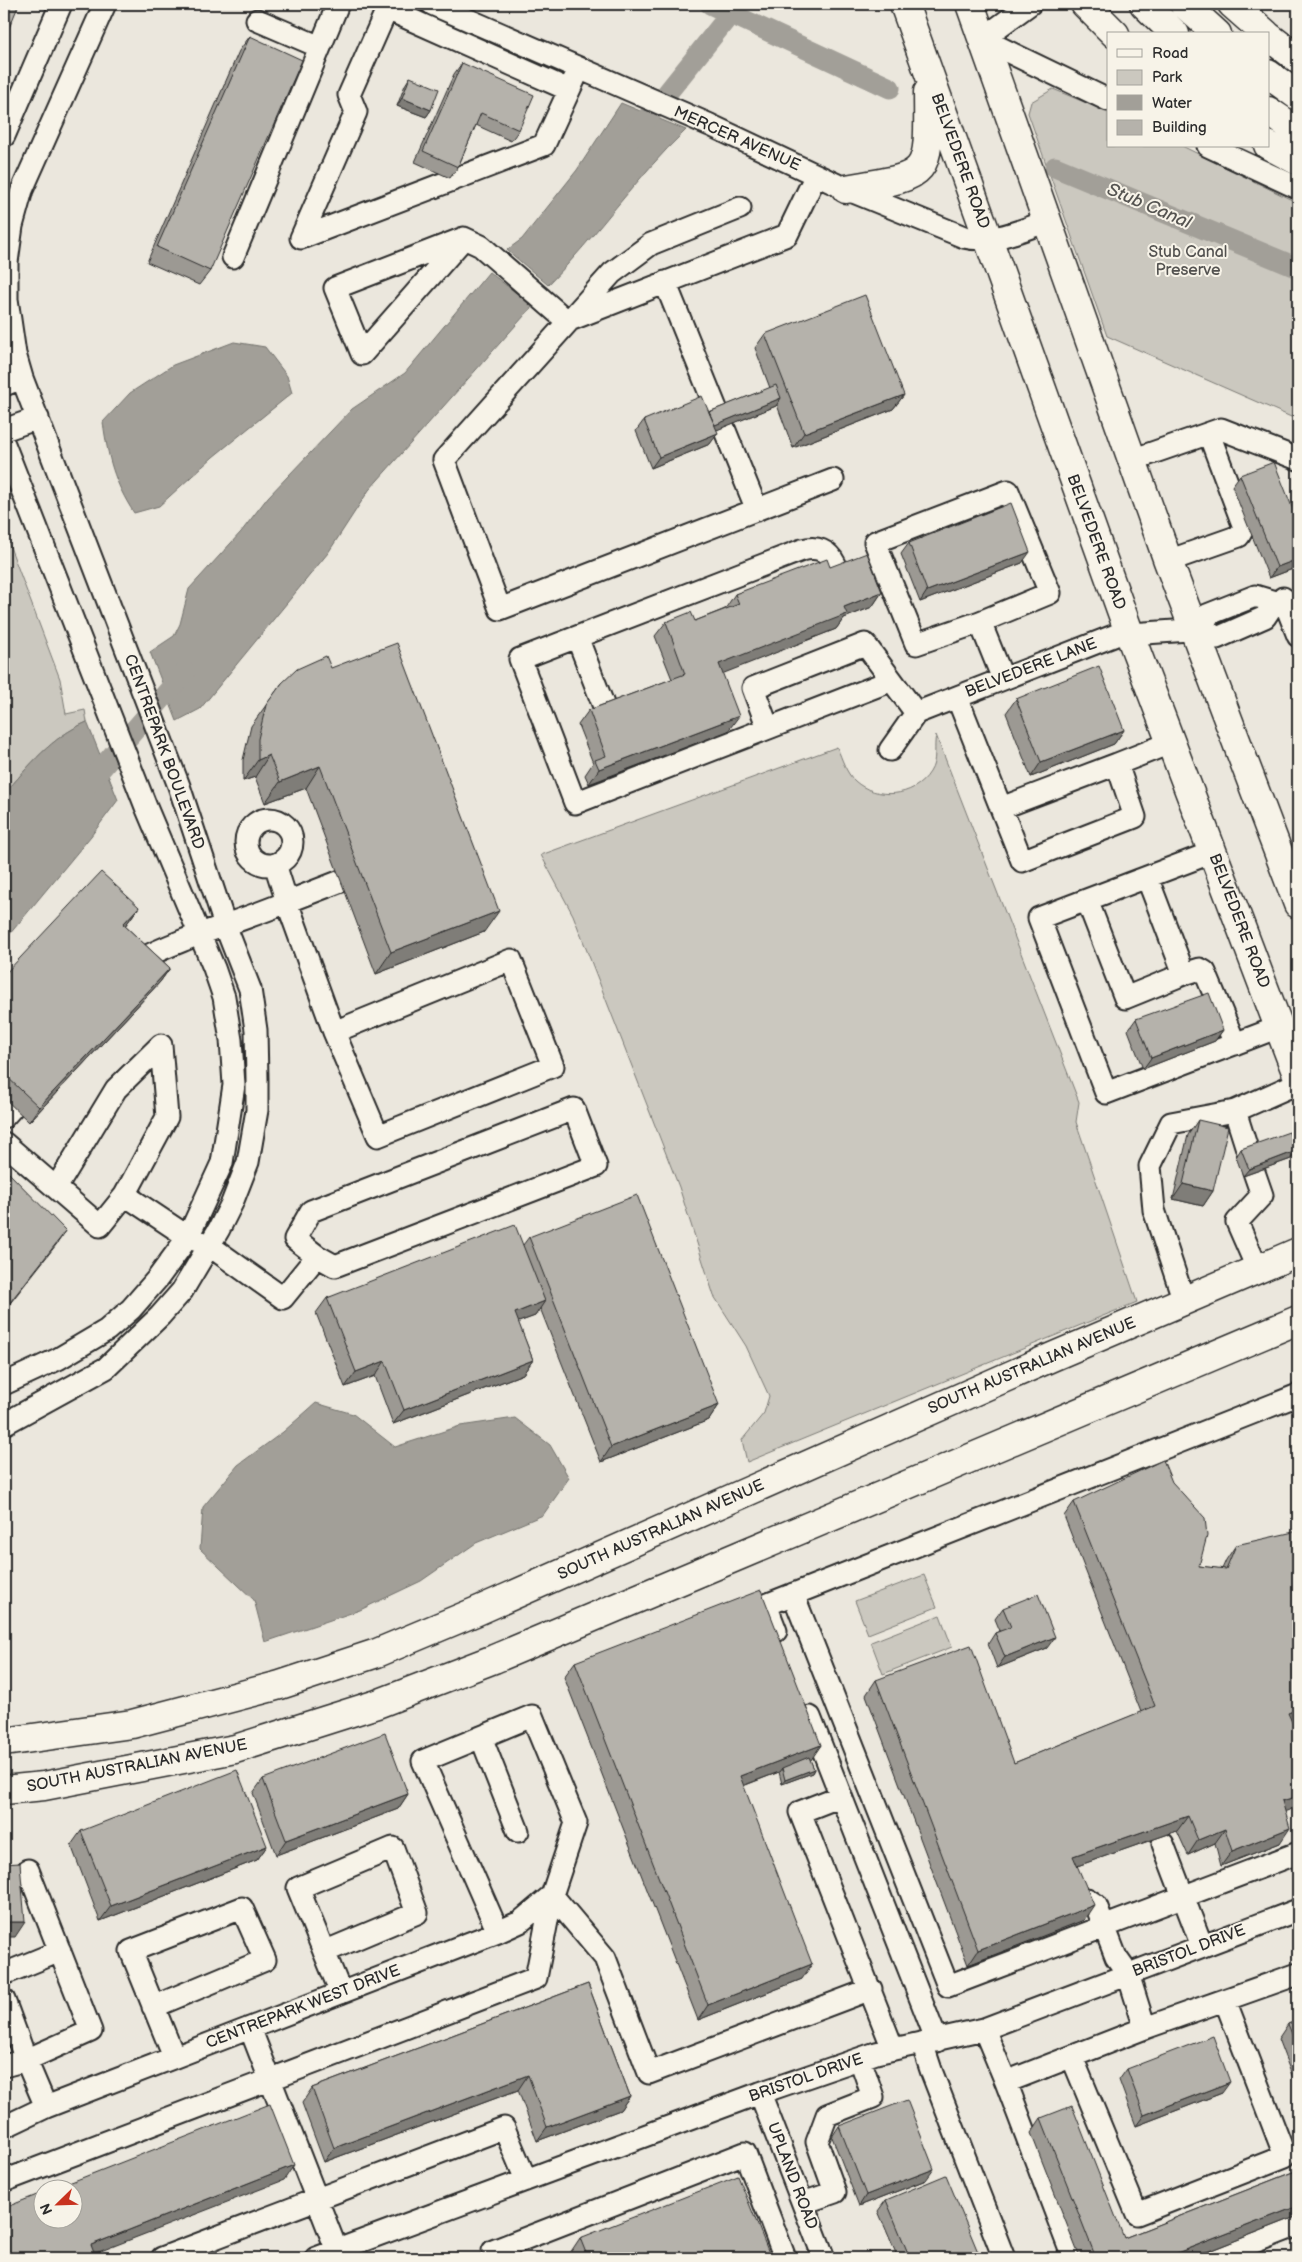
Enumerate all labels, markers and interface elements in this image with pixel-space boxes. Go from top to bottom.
legend [1107,32,1270,148]
text: Road [1152,44,1188,63]
text: Park [1152,68,1183,87]
street label: BELVEDERE ROAD [927,91,993,231]
text: Water [1152,94,1192,113]
street label: MERCER AVENUE [671,103,803,175]
text: Building [1152,118,1207,137]
water label: Stub Canal [1104,179,1195,233]
park label: Stub Canal Preserve [1149,243,1227,280]
street label: BELVEDERE ROAD [1063,472,1129,612]
street label: BELVEDERE LANE [962,634,1100,702]
street label: CENTREPARK BOULEVARD [120,652,208,852]
street label: BELVEDERE ROAD [1205,851,1273,991]
street label: SOUTH AUSTRALIAN AVENUE [925,1314,1139,1418]
street label: SOUTH AUSTRALIAN AVENUE [555,1476,767,1584]
street label: SOUTH AUSTRALIAN AVENUE [25,1735,249,1797]
street label: BRISTOL DRIVE [1130,1921,1248,1981]
street label: CENTREPARK WEST DRIVE [203,1961,403,2053]
street label: BRISTOL DRIVE [746,2050,866,2106]
street label: UPLAND ROAD [763,2120,821,2232]
north arrow [32,2180,82,2230]
text: N [37,2201,56,2217]

